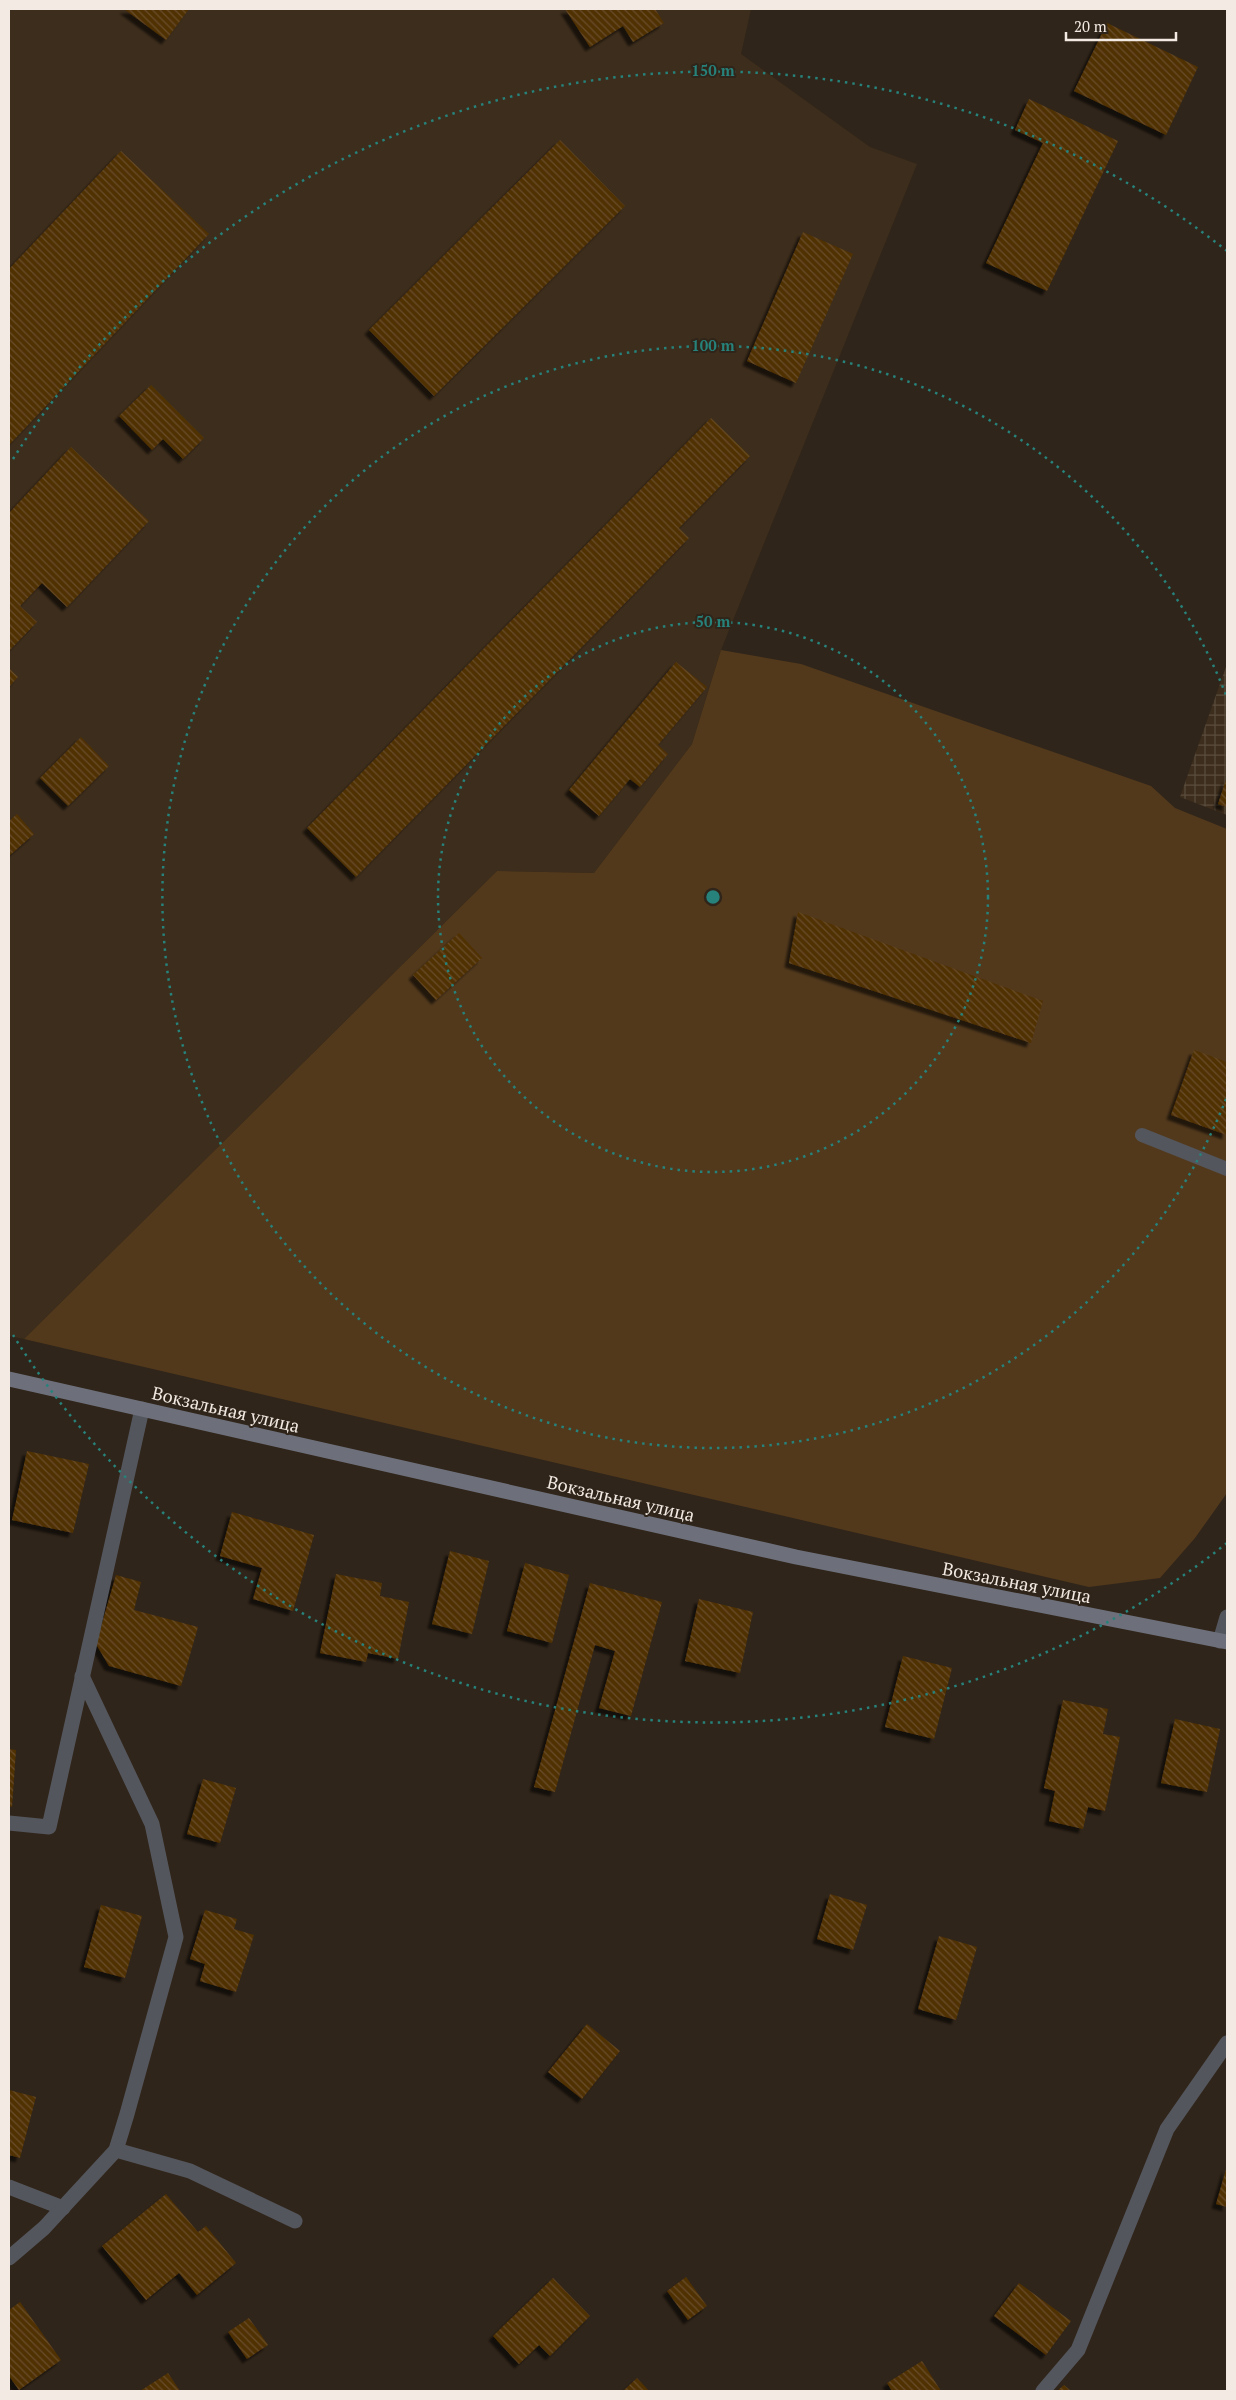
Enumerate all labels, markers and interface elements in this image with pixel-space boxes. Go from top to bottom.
scale bar [1066,10,1176,42]
text: 20 m [1074,16,1107,36]
text: 150 m [691,60,735,80]
text: 100 m [691,335,735,355]
text: 50 m [696,611,731,631]
centre of rings [704,888,722,906]
street label: Вокзальная улица [150,1380,302,1438]
street label: Вокзальная улица [545,1469,697,1527]
street label: Вокзальная улица [941,1556,1093,1608]

